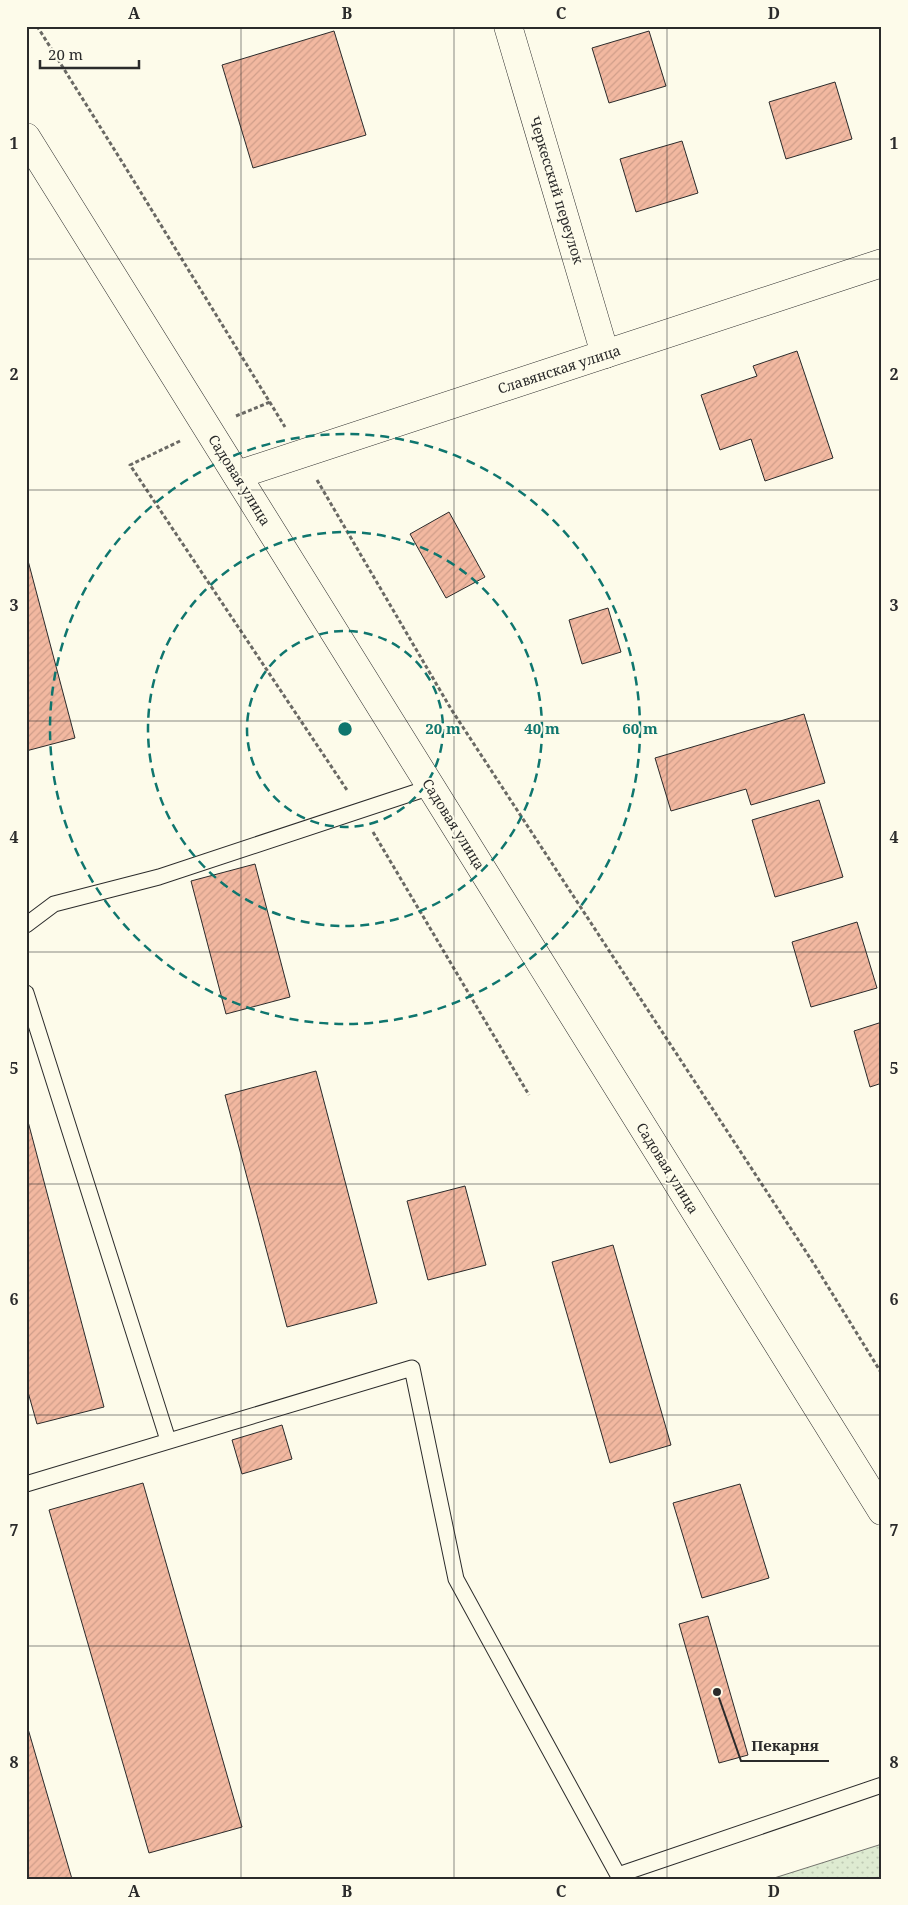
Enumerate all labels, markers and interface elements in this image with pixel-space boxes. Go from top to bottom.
text: A [128,2,141,24]
text: B [342,2,353,24]
text: C [556,2,567,24]
text: D [768,2,780,24]
scale bar [40,38,139,70]
text: 20 m [48,44,83,64]
street label: Черкесский переулок [525,114,589,267]
text: 1 [9,132,19,154]
text: 1 [889,132,899,154]
street label: Славянская улица [495,340,623,398]
text: 2 [9,363,19,385]
text: 2 [889,363,899,385]
street label: Садовая улица [204,431,276,529]
text: 3 [9,594,19,616]
text: 3 [889,594,899,616]
text: 20 m [425,718,461,738]
text: 40 m [524,718,560,738]
text: 60 m [622,718,658,738]
centre of rings [336,720,354,738]
street label: Садовая улица [418,775,490,873]
text: 4 [9,826,19,848]
text: 4 [889,826,899,848]
text: 5 [9,1057,19,1079]
text: 5 [889,1057,899,1079]
street label: Садовая улица [632,1119,704,1217]
text: 6 [9,1288,19,1310]
text: 6 [889,1288,899,1310]
text: 7 [9,1519,19,1541]
text: 7 [889,1519,899,1541]
callout: Пекарня [741,1731,829,1761]
text: Пекарня [751,1735,819,1755]
text: 8 [9,1751,19,1773]
text: 8 [889,1751,899,1773]
text: A [128,1880,141,1902]
text: B [342,1880,353,1902]
text: C [556,1880,567,1902]
text: D [768,1880,780,1902]

